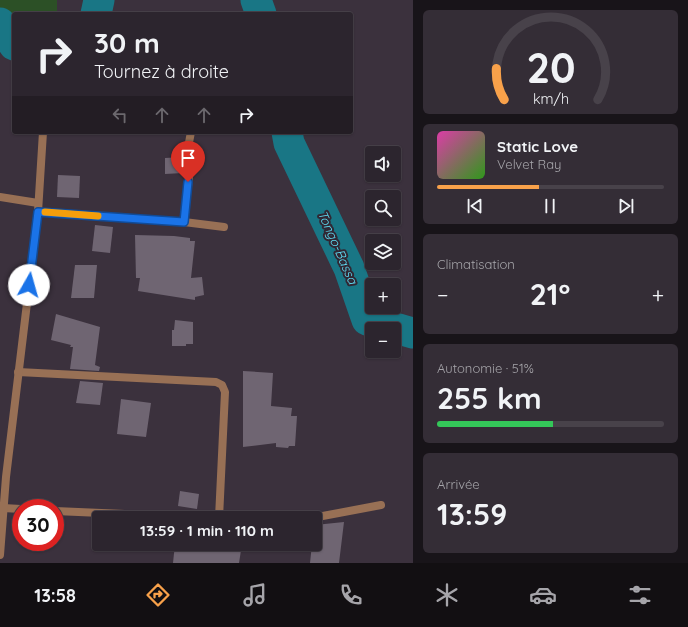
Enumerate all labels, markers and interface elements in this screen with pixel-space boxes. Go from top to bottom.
text: 30 m [94,25,160,60]
icon: right [28,28,80,80]
text: 20 [526,41,575,93]
text: Tournez à droite [94,60,229,83]
text: km/h [532,90,569,108]
icon: left [109,104,131,126]
icon: ahead [151,104,173,126]
icon: ahead [193,104,215,126]
icon: right [235,104,257,126]
text: Static Love [497,137,578,156]
pin [171,141,205,182]
map controls [365,146,401,358]
button: sound [365,146,401,182]
icon: arrive [177,147,199,169]
text: Velvet Ray [497,156,562,172]
button: search [365,190,401,226]
icon: previous [464,195,486,217]
icon: pause [539,195,561,217]
icon: next [615,195,637,217]
water label: Tongo-Bassa [315,208,362,287]
button: layers [365,234,401,270]
text: Climatisation [437,256,515,272]
position arrow [8,264,50,306]
text: 21° [530,275,570,313]
button: + [365,278,401,314]
text: − [437,281,448,309]
text: + [652,281,664,309]
button: − [365,322,401,358]
text: Autonomie · 51% [437,360,534,376]
text: 255 km [437,379,542,417]
text: Arrivée [437,476,480,492]
text: 13:59 [437,495,507,533]
speed limit sign: 30 [12,499,64,551]
text: 13:59 · 1 min · 110 m [140,521,274,540]
icon: directions [144,581,172,609]
icon: music [241,581,269,609]
icon: phone [337,581,365,609]
icon: climate [433,581,461,609]
icon: car [529,581,557,609]
icon: filters [626,581,654,609]
text: 13:58 [34,584,76,607]

